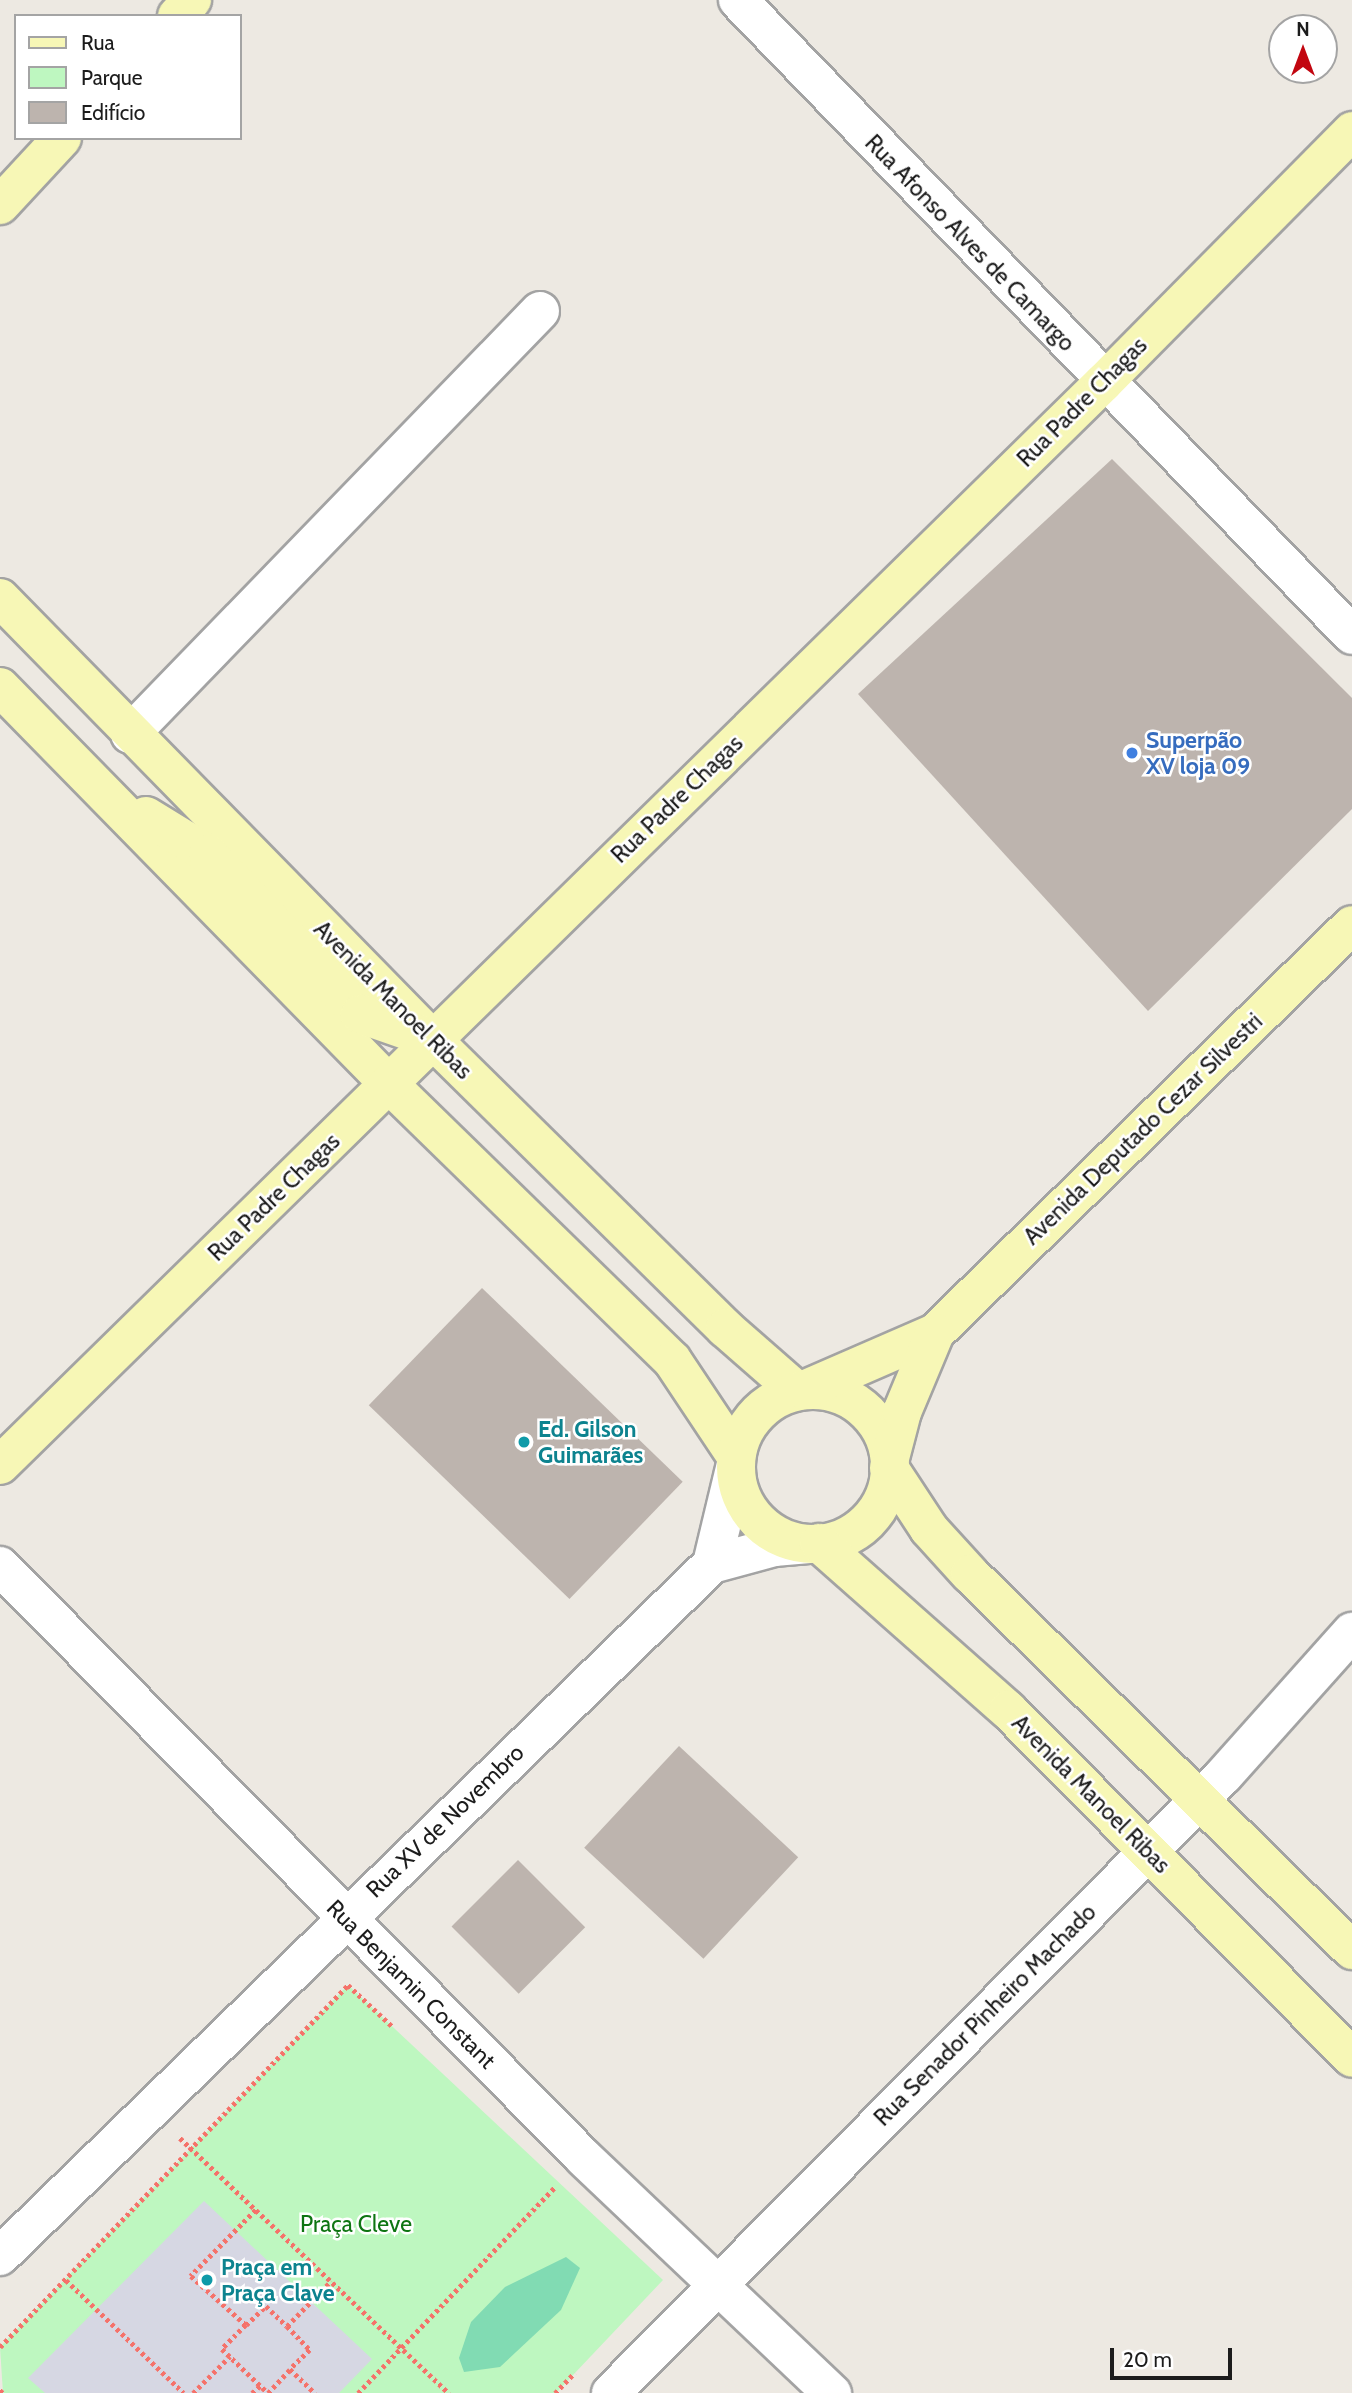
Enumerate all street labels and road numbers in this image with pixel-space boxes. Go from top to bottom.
street label: Rua Afonso Alves de Camargo [859,129,1081,357]
street label: Rua Padre Chagas [1011,331,1153,473]
street label: Rua Padre Chagas [606,729,748,869]
street label: Avenida Manoel Ribas [308,915,478,1085]
street label: Avenida Deputado Cezar Silvestri [1018,1007,1268,1251]
street label: Rua Padre Chagas [203,1127,345,1267]
street label: Avenida Manoel Ribas [1006,1709,1176,1879]
street label: Rua XV de Novembro [361,1739,529,1903]
street label: Rua Benjamin Constant [321,1894,501,2074]
street label: Rua Senador Pinheiro Machado [868,1898,1102,2132]

